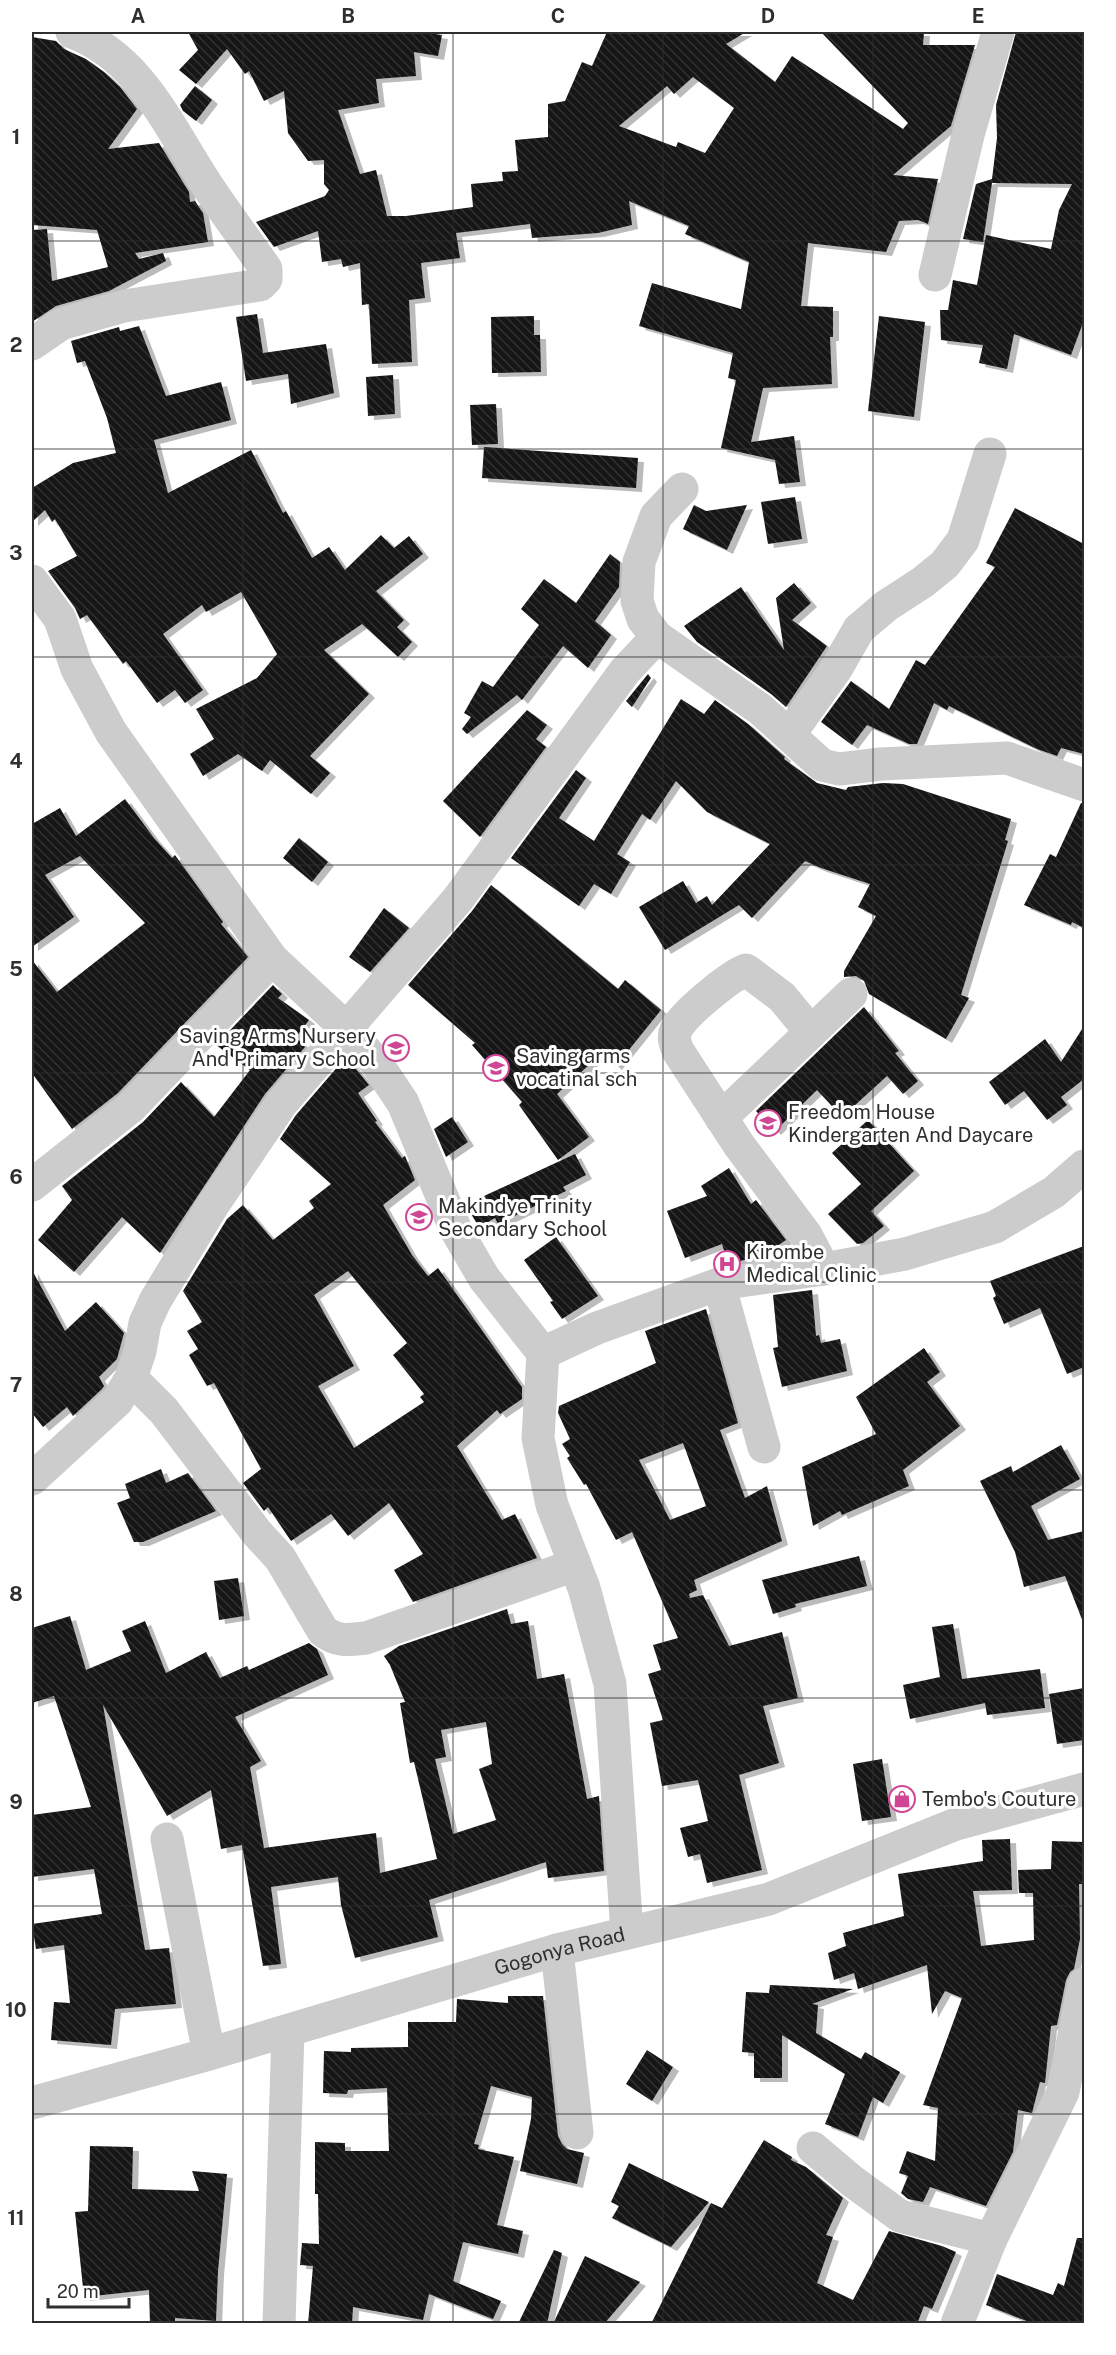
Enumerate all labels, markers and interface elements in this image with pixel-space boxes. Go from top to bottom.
text: A [131,4,145,28]
text: B [341,4,355,28]
text: C [551,4,565,28]
text: D [761,4,775,28]
text: E [972,4,984,28]
text: 1 [12,125,20,149]
text: 2 [10,333,22,357]
text: 3 [9,541,23,565]
text: 4 [9,749,23,773]
text: 5 [9,957,23,981]
place label: Saving Arms Nursery And Primary School [179,1024,376,1071]
school or university icon: Saving Arms Nursery And Primary School [381,1033,411,1063]
place label: Saving arms vocatinal sch [516,1044,637,1091]
school or university icon: Saving arms vocatinal sch [481,1053,511,1083]
place label: Freedom House Kindergarten And Daycare [788,1100,1033,1147]
school or university icon: Freedom House Kindergarten And Daycare [753,1108,783,1138]
text: 6 [9,1165,23,1189]
place label: Makindye Trinity Secondary School [438,1194,607,1241]
school or university icon: Makindye Trinity Secondary School [404,1202,434,1232]
place label: Kirombe Medical Clinic [746,1240,877,1287]
hospital icon: Kirombe Medical Clinic [712,1249,742,1279]
text: 7 [10,1373,22,1397]
text: 8 [9,1582,23,1606]
shop icon: Tembo's Couture [887,1784,917,1814]
place label: Tembo's Couture [922,1787,1076,1811]
text: 9 [9,1790,23,1814]
street label: Gogonya Road [491,1922,627,1980]
text: 10 [5,1998,27,2022]
text: 11 [7,2206,25,2230]
scale bar [48,2271,129,2309]
text: 20 m [57,2281,99,2302]

